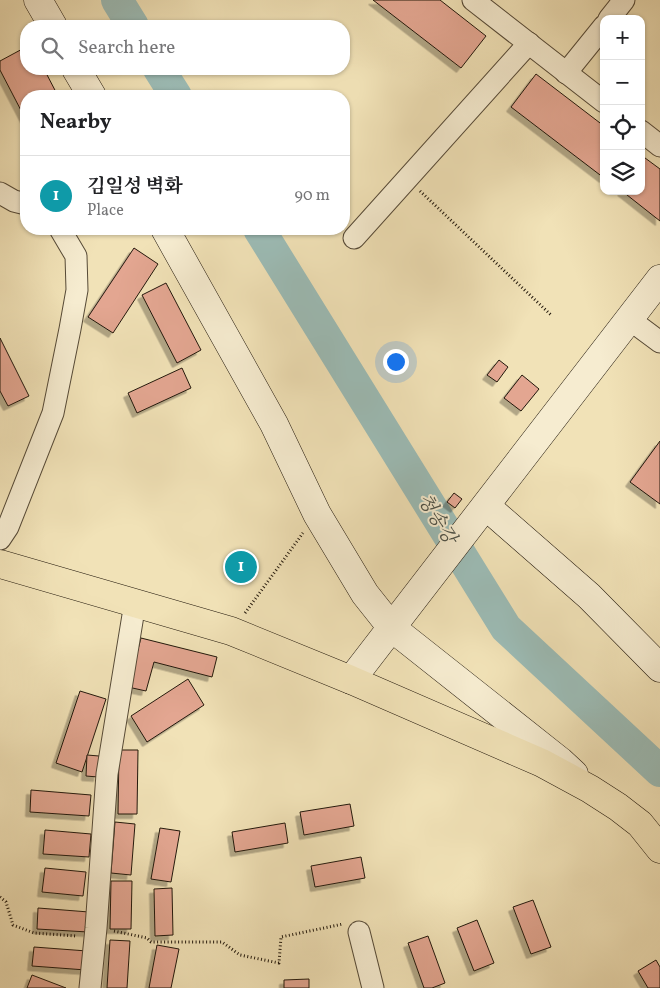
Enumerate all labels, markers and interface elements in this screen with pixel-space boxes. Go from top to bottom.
map controls [600,15,645,195]
button: + [600,15,645,60]
search box [20,20,350,75]
icon: search [38,34,66,62]
text: Search here [78,35,175,61]
button: − [600,60,645,105]
button: locate [600,105,645,150]
text: Nearby [40,108,111,137]
button: layers [600,150,645,195]
text: 김일성 벽화 [87,174,183,200]
text: 1 [53,185,59,207]
text: 90 m [294,185,330,207]
text: Place [87,200,124,222]
your location [383,349,409,375]
water label: 청송강 [411,489,463,552]
pin: 1 [225,548,257,586]

